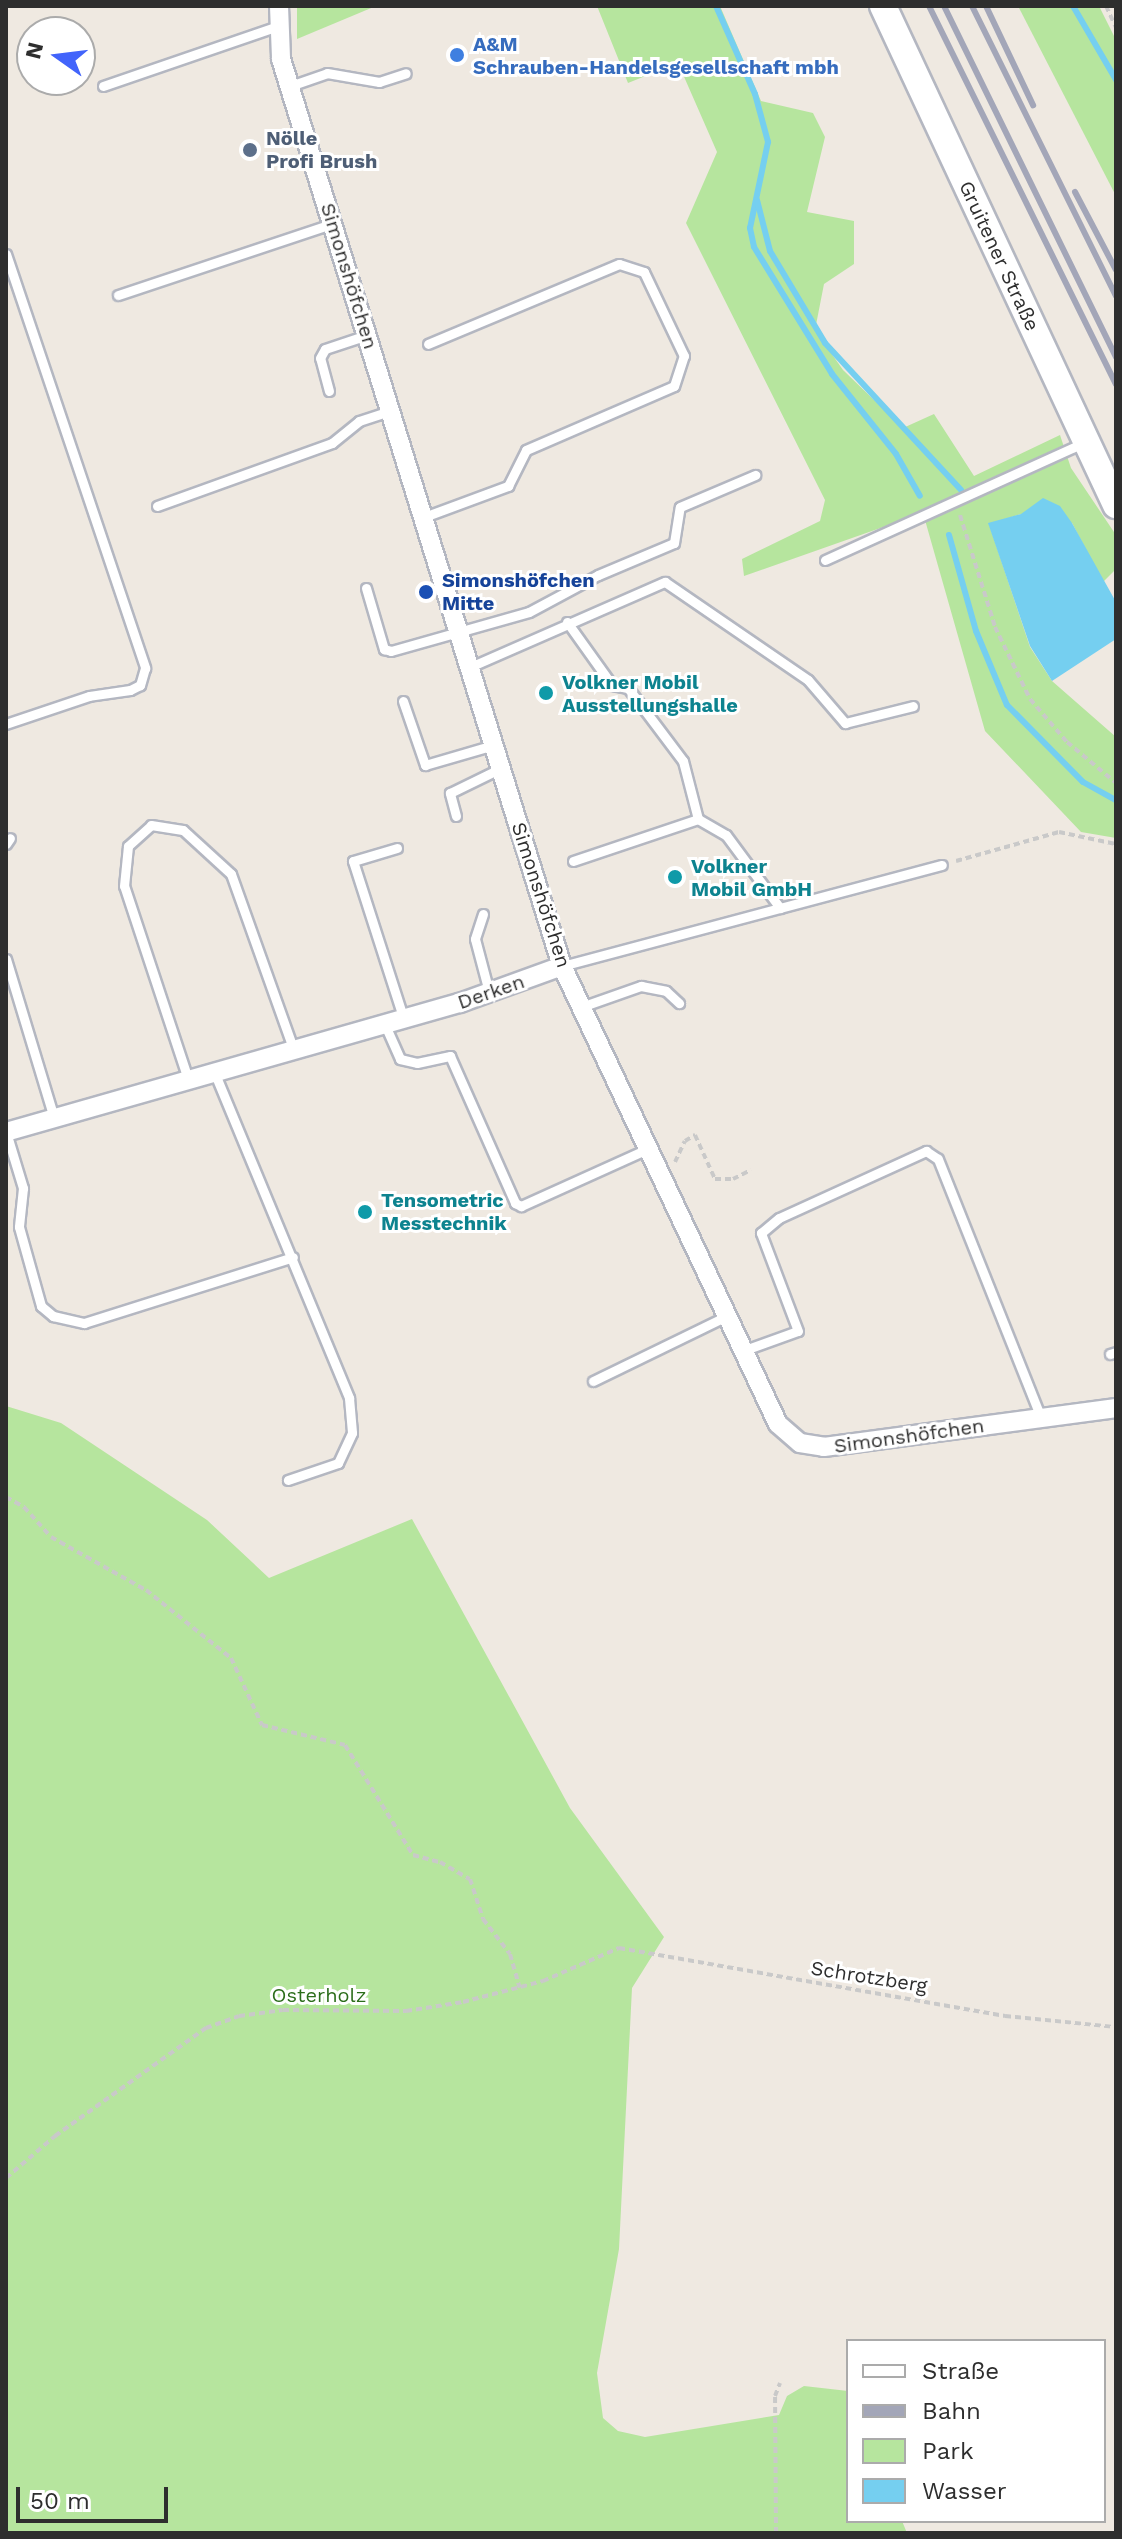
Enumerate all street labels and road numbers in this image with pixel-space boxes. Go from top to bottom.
street label: Gruitener Straße [954,177,1044,335]
street label: Simonshöfchen [315,200,383,352]
street label: Simonshöfchen [506,819,576,971]
street label: Derken [454,969,528,1015]
street label: Simonshöfchen [832,1414,986,1458]
street label: Schrotzberg [809,1956,929,1998]

